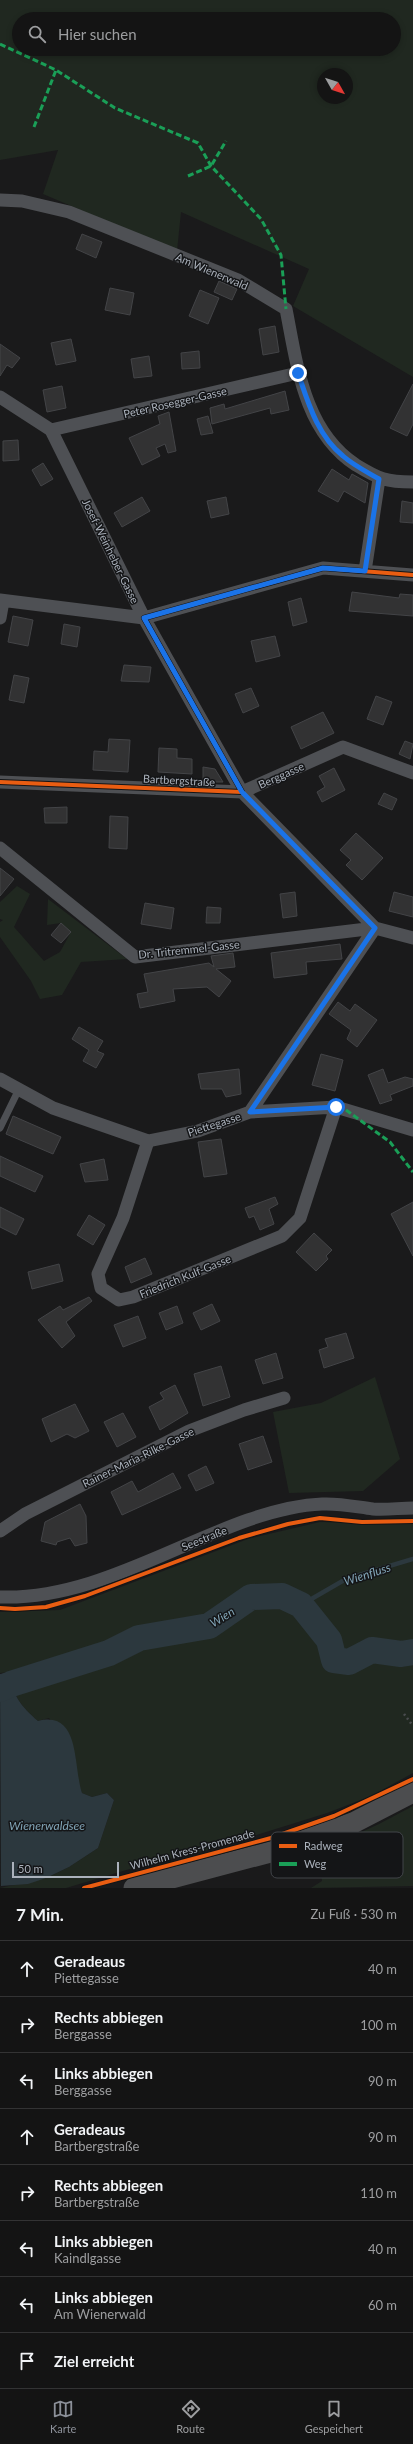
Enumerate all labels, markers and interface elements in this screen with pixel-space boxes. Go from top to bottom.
search box [12,12,401,56]
icon: search [26,23,48,45]
text: Hier suchen [58,25,137,43]
north arrow [317,68,353,104]
street label: Am Wienerwald [174,250,250,292]
route end [289,364,307,382]
street label: Peter Rosegger-Gasse [122,384,228,420]
street label: Josef-Weinheber-Gasse [80,497,142,606]
street label: Berggasse [256,759,306,791]
street label: Bartbergstraße [143,772,216,788]
street label: Dr. Tritremmel-Gasse [138,937,240,961]
route start [327,1098,345,1116]
street label: Piettegasse [186,1109,242,1139]
street label: Friedrich Kulf-Gasse [137,1252,233,1300]
street label: Rainer-Maria-Rilke-Gasse [80,1424,196,1490]
street label: Seestraße [179,1523,229,1553]
water label: Wienfluss [341,1559,393,1589]
water label: Wien [207,1604,237,1630]
water label: Wienerwaldsee [9,1818,85,1833]
street label: Wilhelm Kress-Promenade [128,1826,256,1872]
legend [271,1832,403,1878]
text: Radweg [304,1839,343,1852]
text: Weg [304,1857,327,1870]
scale bar [12,1860,119,1879]
text: 50 m [18,1862,43,1875]
text: 7 Min. [16,1904,64,1925]
text: Zu Fuß · 530 m [311,1906,397,1922]
text: Geradeaus [54,1952,125,1970]
icon: ahead [16,1958,38,1980]
text: 40 m [368,1961,397,1977]
text: Piettegasse [54,1970,119,1986]
text: Rechts abbiegen [54,2008,163,2026]
icon: right [16,2014,38,2036]
text: 100 m [360,2017,397,2033]
text: Berggasse [54,2026,112,2042]
text: Links abbiegen [54,2064,153,2082]
icon: left [16,2070,38,2092]
text: 90 m [368,2073,397,2089]
text: Berggasse [54,2082,112,2098]
text: Geradeaus [54,2120,125,2138]
icon: ahead [16,2126,38,2148]
text: 90 m [368,2129,397,2145]
text: Bartbergstraße [54,2138,139,2154]
text: Rechts abbiegen [54,2176,163,2194]
icon: right [16,2182,38,2204]
text: 110 m [360,2185,397,2201]
text: Bartbergstraße [54,2194,139,2210]
text: Links abbiegen [54,2232,153,2250]
icon: left [16,2238,38,2260]
text: 40 m [368,2241,397,2257]
text: Kaindlgasse [54,2250,121,2266]
text: Links abbiegen [54,2288,153,2306]
icon: left [16,2294,38,2316]
text: 60 m [368,2297,397,2313]
text: Am Wienerwald [54,2306,146,2322]
icon: arrive [16,2350,38,2372]
text: Ziel erreicht [54,2352,134,2370]
tab: Karte [50,2398,76,2435]
tab: Route [176,2398,205,2435]
tab: Gespeichert [305,2398,363,2435]

